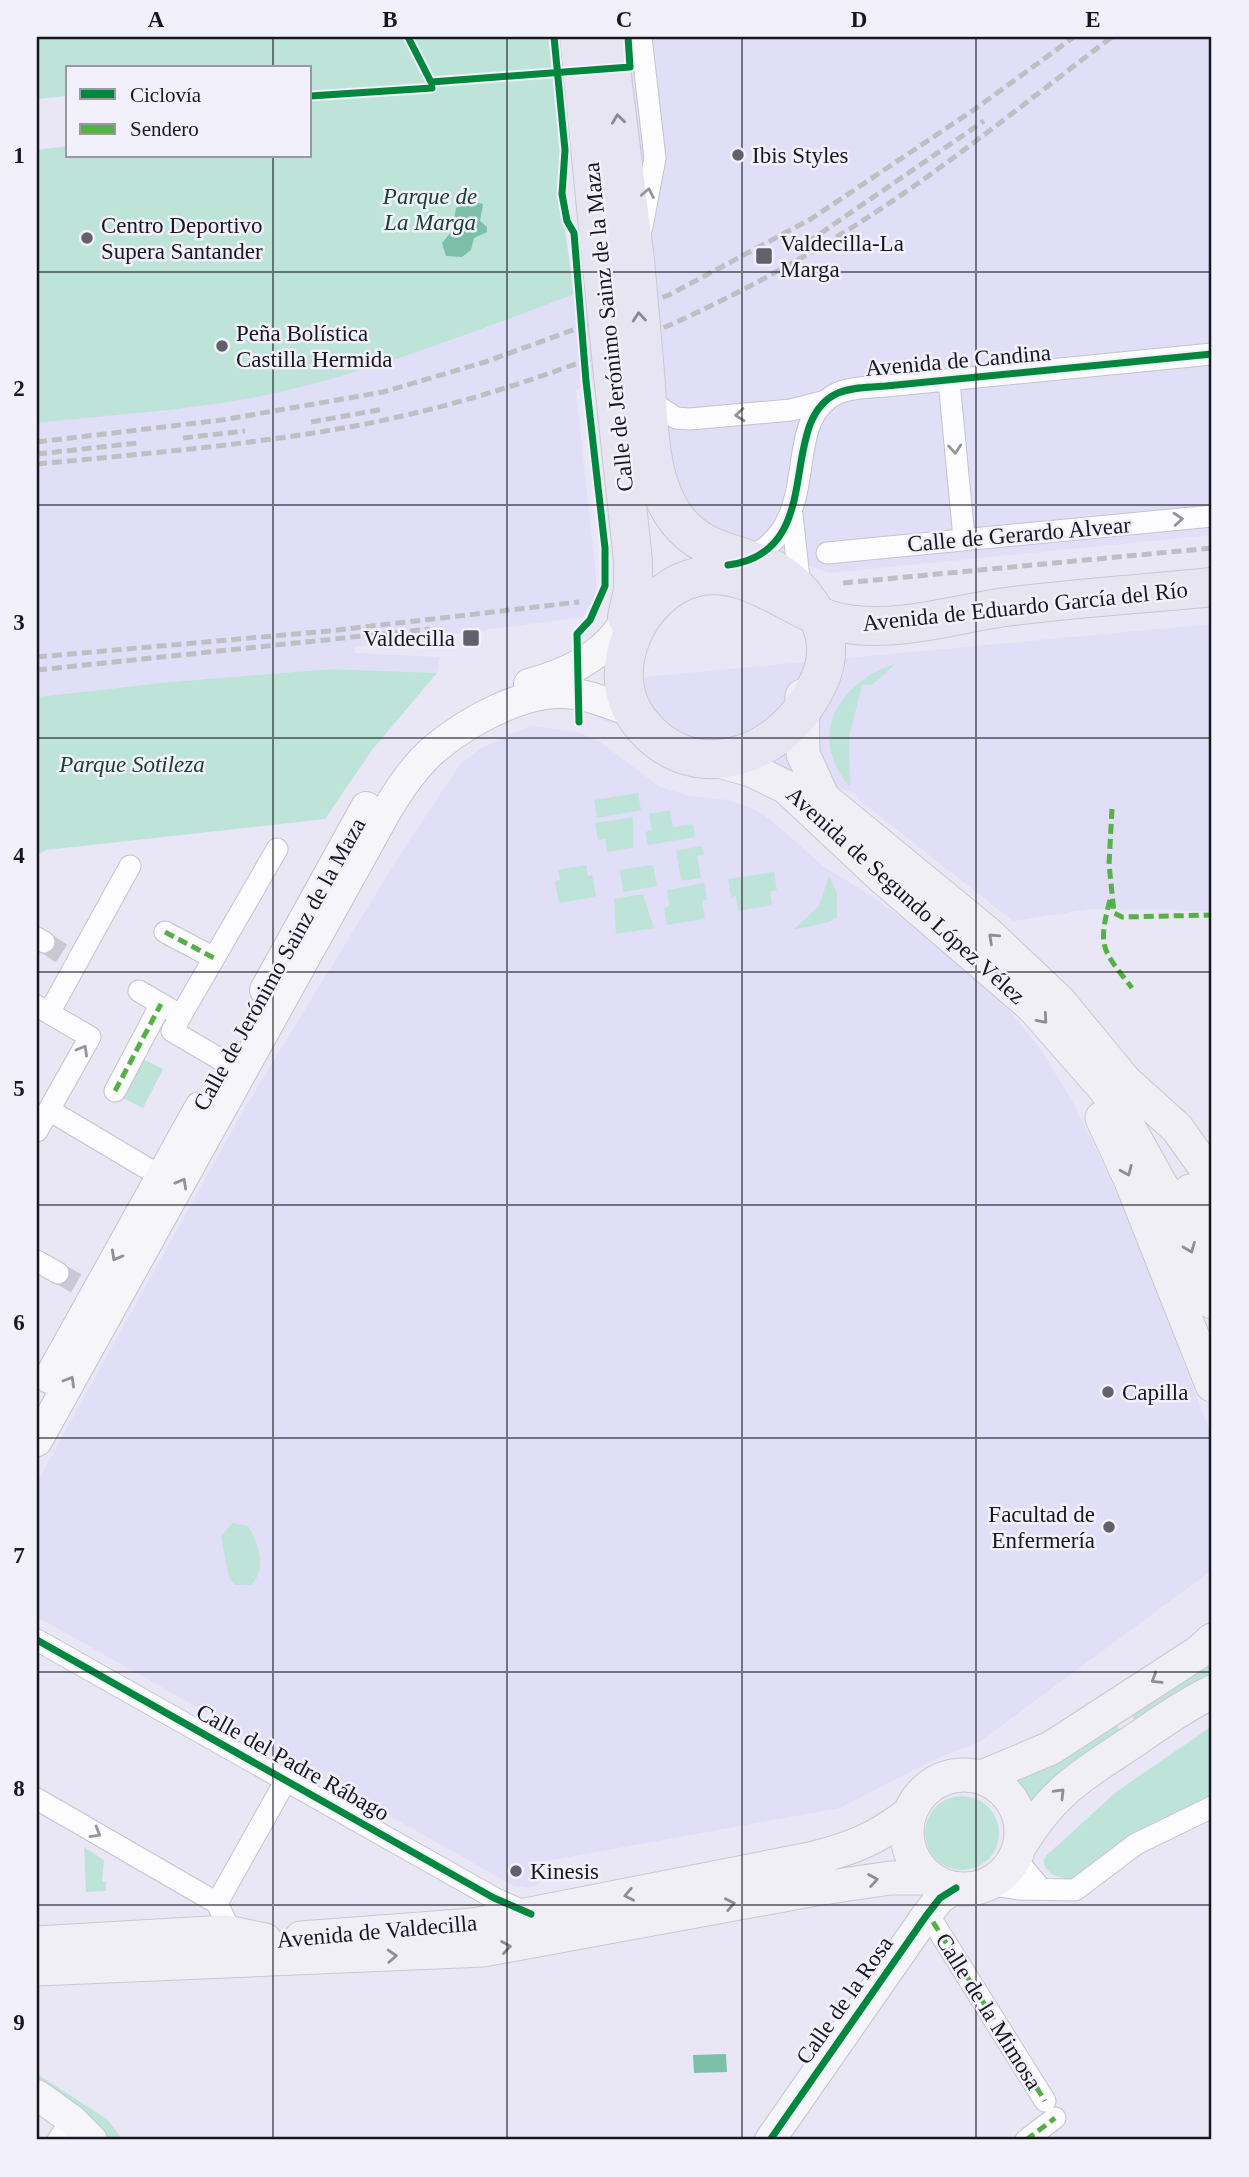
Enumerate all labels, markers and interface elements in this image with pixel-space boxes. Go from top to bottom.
text: A [148,7,165,32]
text: B [382,7,398,32]
text: C [616,7,632,32]
text: D [851,7,867,32]
text: E [1085,7,1101,32]
legend [66,66,312,158]
text: Ciclovía [130,83,202,107]
one-way arrow [610,114,625,125]
text: Sendero [130,117,199,141]
text: 1 [13,143,25,168]
place label: Ibis Styles [752,143,849,168]
marker: Ibis Styles [730,147,746,163]
street label: Calle de Jerónimo Sainz de la Maza [579,161,638,493]
park label: Parque de La Marga [382,184,477,235]
one-way arrow [640,187,655,199]
place label: Centro Deportivo Supera Santander [101,213,263,264]
marker: Centro Deportivo Supera Santander [79,230,95,246]
place label: Valdecilla-La Marga [780,231,904,282]
marker: Valdecilla-La Marga [754,246,774,266]
one-way arrow [632,311,647,322]
place label: Peña Bolística Castilla Hermida [236,321,393,372]
marker: Peña Bolística Castilla Hermida [214,338,230,354]
street label: Avenida de Candina [864,340,1052,381]
text: 2 [13,376,25,401]
one-way arrow [735,407,746,422]
one-way arrow [948,443,963,454]
street label: Calle de Gerardo Alvear [906,512,1132,557]
one-way arrow [1173,512,1184,527]
street label: Avenida de Eduardo García del Río [861,577,1189,636]
text: 3 [13,610,25,635]
place label: Valdecilla [363,626,455,651]
marker: Valdecilla [461,628,481,648]
park label: Parque Sotileza [58,752,205,777]
street label: Avenida de Segundo López Vélez [781,782,1030,1009]
street label: Calle de Jerónimo Sainz de la Maza [188,814,371,1115]
text: 4 [13,843,25,868]
one-way arrow [988,934,1001,947]
one-way arrow [1035,1011,1047,1024]
one-way arrow [75,1045,88,1058]
text: 5 [13,1076,25,1101]
one-way arrow [1119,1164,1133,1176]
one-way arrow [173,1178,187,1190]
one-way arrow [1182,1240,1196,1253]
one-way arrow [111,1249,124,1261]
text: 6 [13,1310,25,1335]
one-way arrow [62,1376,75,1389]
place label: Capilla [1122,1380,1188,1405]
marker: Capilla [1100,1384,1116,1400]
place label: Facultad de Enfermería [988,1502,1095,1553]
marker: Facultad de Enfermería [1101,1519,1117,1535]
text: 7 [13,1543,25,1568]
one-way arrow [1151,1671,1164,1684]
street label: Calle del Padre Rábago [192,1699,394,1826]
text: 8 [13,1776,25,1801]
one-way arrow [1051,1788,1064,1801]
one-way arrow [89,1825,101,1838]
place label: Kinesis [530,1859,599,1884]
marker: Kinesis [508,1863,524,1879]
one-way arrow [867,1873,879,1888]
one-way arrow [623,1886,635,1901]
one-way arrow [724,1898,736,1913]
street label: Avenida de Valdecilla [276,1910,478,1953]
street label: Calle de la Mimosa [930,1929,1047,2094]
street label: Calle de la Rosa [791,1932,898,2069]
one-way arrow [500,1940,512,1955]
one-way arrow [387,1948,398,1963]
text: 9 [13,2010,25,2035]

